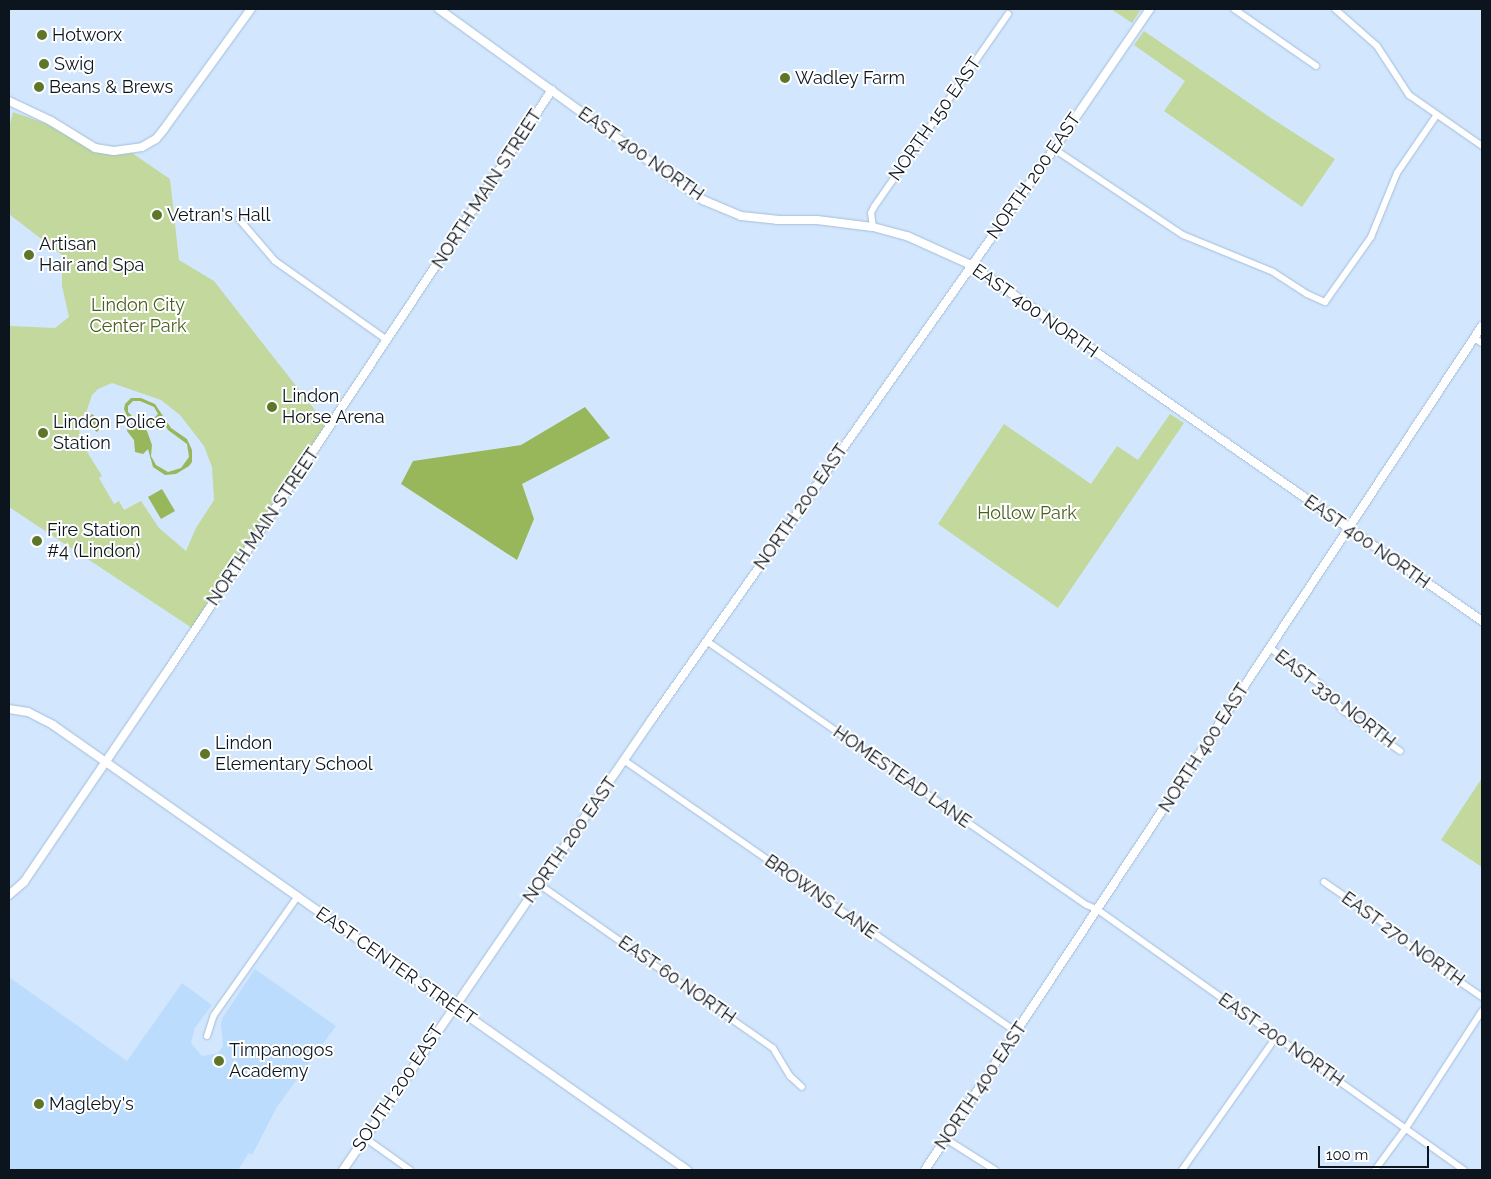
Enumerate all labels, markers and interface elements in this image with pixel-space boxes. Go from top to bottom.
place label: Hotworx [52,24,122,46]
marker: Hotworx [36,29,48,41]
place label: Swig [54,53,94,75]
street label: NORTH 150 EAST [884,53,986,185]
marker: Swig [38,58,50,70]
place label: Wadley Farm [795,67,906,89]
marker: Wadley Farm [779,72,791,84]
place label: Beans & Brews [49,76,173,98]
marker: Beans & Brews [33,81,45,93]
street label: EAST 400 NORTH [574,102,708,206]
street label: NORTH MAIN STREET [427,105,547,273]
street label: NORTH 200 EAST [983,109,1085,243]
place label: Vetran's Hall [167,204,270,226]
marker: Vetran's Hall [151,209,163,221]
place label: Artisan Hair and Spa [39,234,145,276]
marker: Artisan Hair and Spa [23,249,35,261]
street label: EAST 400 NORTH [968,259,1102,363]
park label: Lindon City Center Park [89,295,187,338]
place label: Lindon Horse Arena [282,386,385,428]
marker: Lindon Horse Arena [266,401,278,413]
place label: Lindon Police Station [53,412,166,454]
marker: Lindon Police Station [37,427,49,439]
street label: NORTH 200 EAST [750,440,852,574]
street label: NORTH MAIN STREET [202,444,324,610]
street label: EAST 400 NORTH [1300,490,1434,594]
park label: Hollow Park [977,502,1077,524]
place label: Fire Station #4 (Lindon) [47,520,140,562]
marker: Fire Station #4 (Lindon) [31,535,43,547]
street label: EAST 330 NORTH [1270,645,1400,753]
street label: NORTH 400 EAST [1154,680,1254,816]
street label: HOMESTEAD LANE [829,721,975,833]
place label: Lindon Elementary School [215,733,373,776]
marker: Lindon Elementary School [199,748,211,760]
street label: NORTH 200 EAST [519,773,621,907]
street label: BROWNS LANE [761,850,881,944]
street label: EAST 270 NORTH [1337,887,1469,991]
street label: EAST CENTER STREET [311,902,481,1030]
street label: EAST 60 NORTH [614,931,740,1029]
street label: EAST 200 NORTH [1214,989,1348,1091]
street label: NORTH 400 EAST [930,1018,1032,1154]
street label: SOUTH 200 EAST [348,1021,448,1155]
place label: Timpanogos Academy [229,1040,333,1082]
marker: Timpanogos Academy [213,1055,225,1067]
place label: Magleby's [49,1093,134,1115]
marker: Magleby's [33,1098,45,1110]
scale bar [1321,1136,1432,1168]
text: 100 m [1326,1146,1368,1164]

